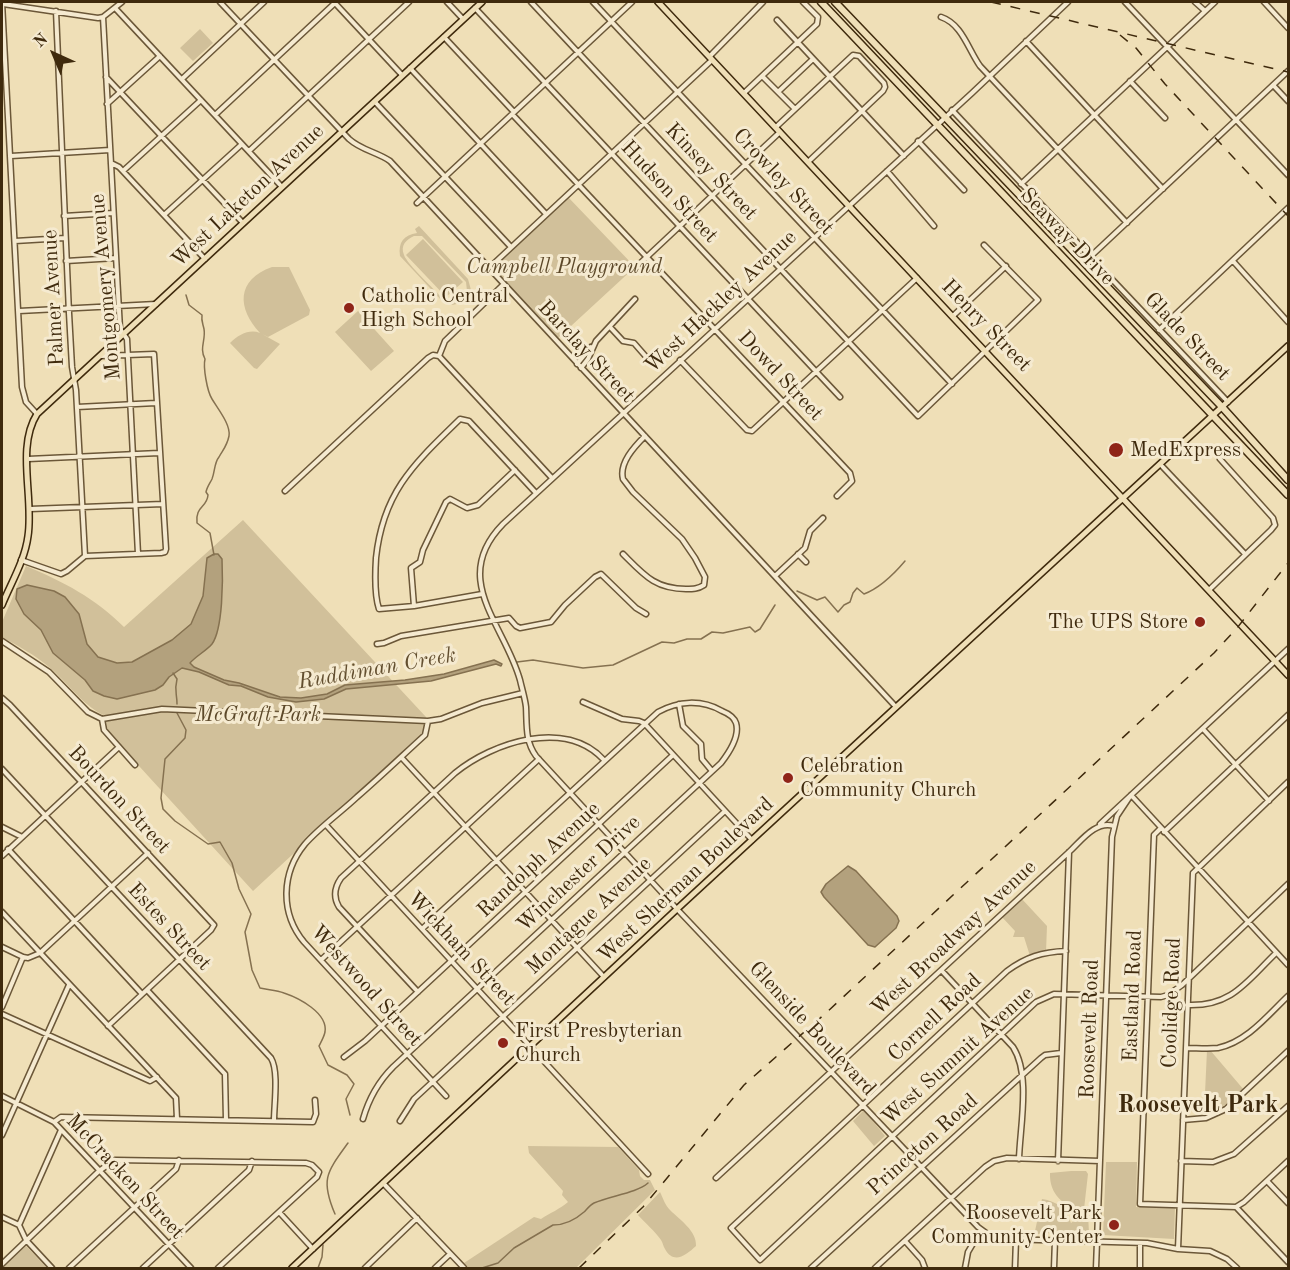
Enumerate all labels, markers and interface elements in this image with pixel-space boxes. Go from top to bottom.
north arrow [24,24,84,84]
text: N [32,31,51,51]
street label: Kinsey Street [659,118,763,226]
street label: West Laketon Avenue [167,119,329,273]
street label: Crowley Street [727,123,839,241]
street label: Hudson Street [615,135,723,249]
street label: Seaway Drive [1014,183,1120,291]
street label: Montgomery Avenue [85,193,127,381]
street label: West Hackley Avenue [640,225,802,379]
street label: Palmer Avenue [38,229,70,367]
park label: Campbell Playground [466,254,662,280]
street label: Henry Street [936,275,1036,377]
place label: Catholic Central High School [361,283,508,333]
street label: Glade Street [1139,287,1235,387]
street label: Barclay Street [532,296,640,408]
marker: Catholic Central High School [342,301,356,315]
street label: Dowd Street [732,326,828,426]
place label: MedExpress [1130,437,1241,463]
marker: MedExpress [1107,441,1125,459]
place label: The UPS Store [1047,609,1188,635]
marker: The UPS Store [1193,615,1207,629]
water label: Ruddiman Creek [296,642,458,696]
park label: McGraft Park [195,702,321,728]
street label: Bourdon Street [62,741,176,859]
place label: Celebration Community Church [800,753,976,803]
marker: Celebration Community Church [781,771,795,785]
street label: West Sherman Boulevard [593,792,779,968]
street label: Randolph Avenue [472,797,606,923]
street label: Winchester Drive [512,810,646,938]
street label: Montague Avenue [521,852,657,980]
street label: West Broadway Avenue [866,855,1042,1021]
street label: Estes Street [122,878,216,976]
street label: Wickham Street [402,887,520,1011]
street label: Westwood Street [305,920,427,1052]
street label: Eastland Road [1118,929,1148,1063]
street label: Coolidge Road [1157,937,1187,1069]
street label: Glenside Boulevard [743,956,881,1102]
street label: Roosevelt Road [1075,959,1105,1099]
street label: Cornell Road [883,969,987,1067]
street label: West Summit Avenue [877,981,1039,1131]
place label: First Presbyterian Church [515,1018,682,1068]
marker: First Presbyterian Church [496,1036,510,1050]
street label: Princeton Road [862,1089,984,1201]
district label: Roosevelt Park [1118,1092,1278,1120]
street label: McCracken Street [60,1109,190,1245]
place label: Roosevelt Park Community Center [931,1200,1102,1250]
marker: Roosevelt Park Community Center [1107,1218,1121,1232]

